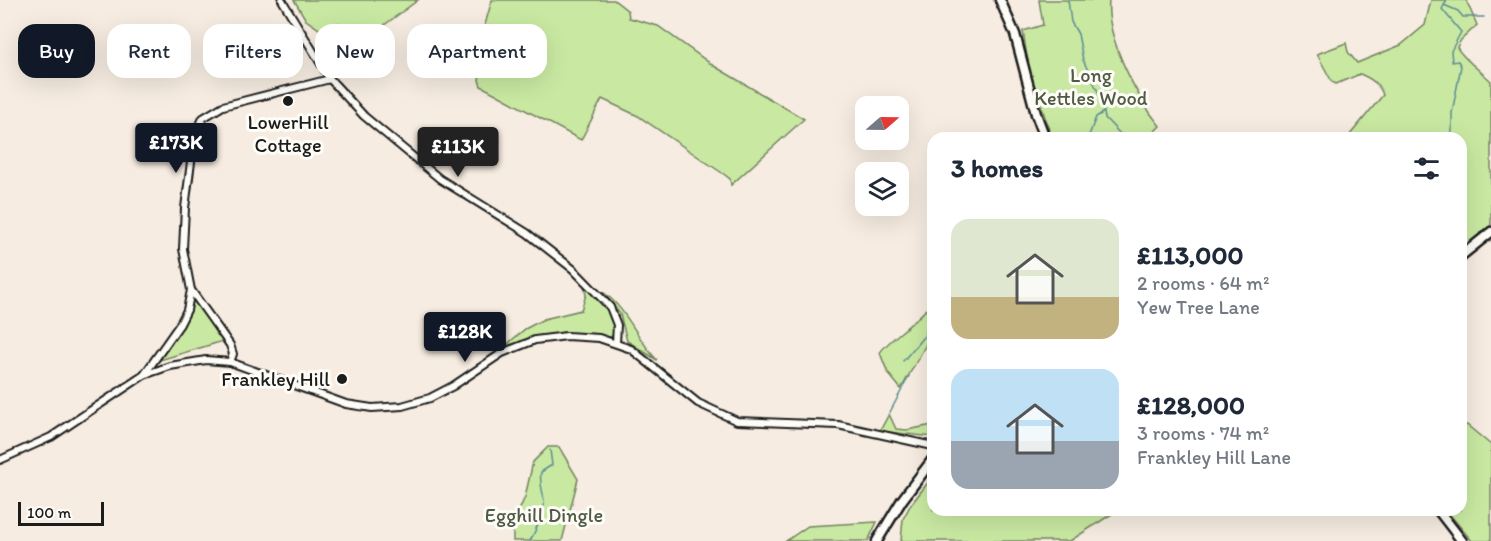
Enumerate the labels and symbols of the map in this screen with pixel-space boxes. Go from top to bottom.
park label: Long Kettles Wood [1034,63,1148,110]
marker: LowerHill Cottage [281,94,295,108]
north arrow [855,96,909,150]
place label: LowerHill Cottage [247,110,329,157]
pin: £173K [134,123,218,174]
pin: £113K [416,127,500,178]
pin: £128K [423,312,507,363]
place label: Frankley Hill [221,367,330,391]
marker: Frankley Hill [335,372,349,386]
scale bar [18,499,104,526]
park label: Egghill Dingle [485,503,603,527]

